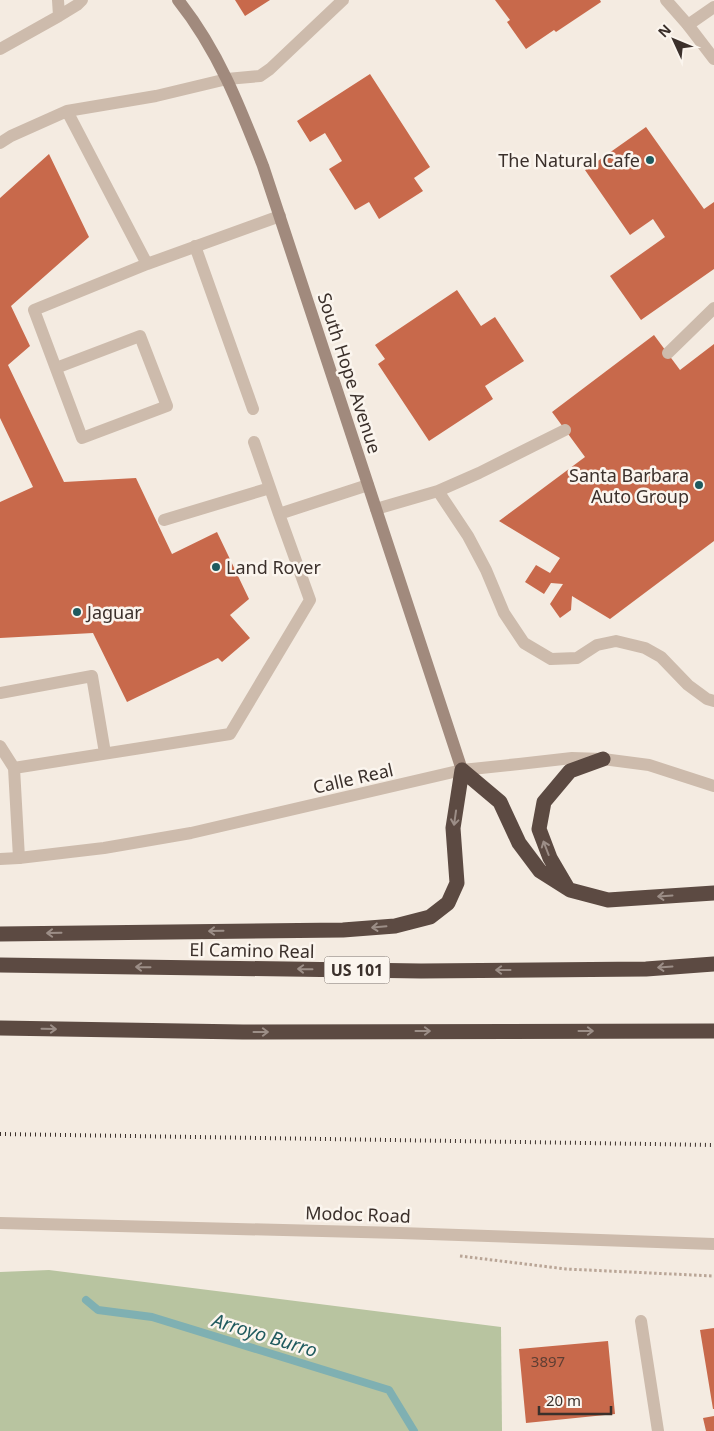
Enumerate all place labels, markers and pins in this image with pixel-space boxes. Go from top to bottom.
place label: The Natural Cafe [498,148,640,172]
marker: The Natural Cafe [644,154,656,166]
place label: Santa Barbara Auto Group [569,463,689,508]
marker: Santa Barbara Auto Group [693,479,705,491]
place label: Land Rover [226,555,321,579]
marker: Land Rover [210,561,222,573]
place label: Jaguar [85,600,142,624]
marker: Jaguar [71,606,83,618]

